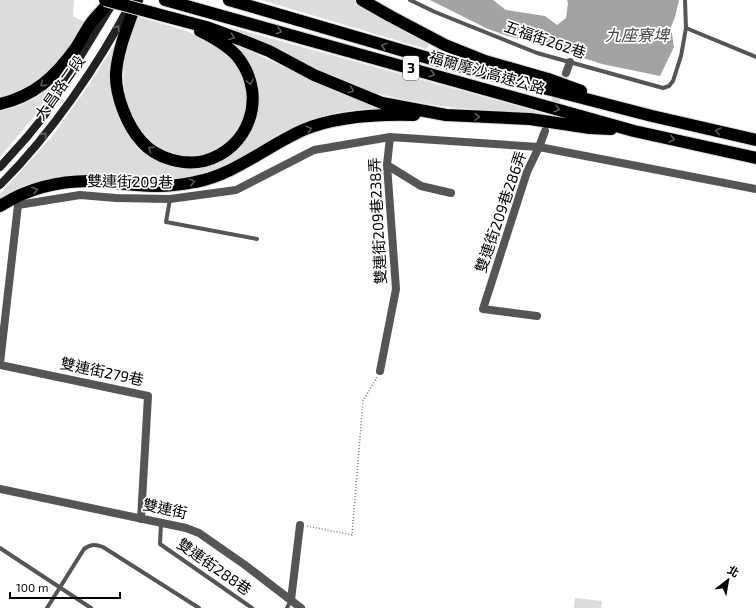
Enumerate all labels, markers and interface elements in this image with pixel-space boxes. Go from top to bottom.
street label: 五福街262巷 [502,17,589,61]
one-way arrow [113,25,120,32]
water label: 九座寮埤 [605,25,671,44]
one-way arrow [276,26,283,35]
one-way arrow [229,32,236,40]
one-way arrow [381,42,388,51]
street label: 福爾摩沙高速公路 [427,47,547,97]
street label: 大昌路二段 [30,52,88,123]
road number: 3 [403,56,419,80]
one-way arrow [428,69,435,78]
one-way arrow [40,79,47,86]
one-way arrow [246,79,254,85]
one-way arrow [347,86,354,94]
one-way arrow [553,104,560,113]
one-way arrow [474,112,480,121]
one-way arrow [306,125,313,134]
one-way arrow [715,128,721,136]
one-way arrow [39,132,46,139]
one-way arrow [669,135,675,143]
one-way arrow [148,146,155,154]
street label: 雙連街209巷286弄 [471,149,529,275]
street label: 雙連街209巷238弄 [365,157,389,285]
street label: 雙連街209巷 [87,171,173,191]
one-way arrow [189,179,195,187]
one-way arrow [31,186,38,195]
street label: 雙連街279巷 [59,353,146,389]
street label: 雙連街 [141,495,189,522]
street label: 雙連街288巷 [174,534,255,598]
north arrow [708,560,748,600]
text: 北 [725,563,741,579]
scale bar [10,574,120,600]
text: 100 m [16,580,48,594]

